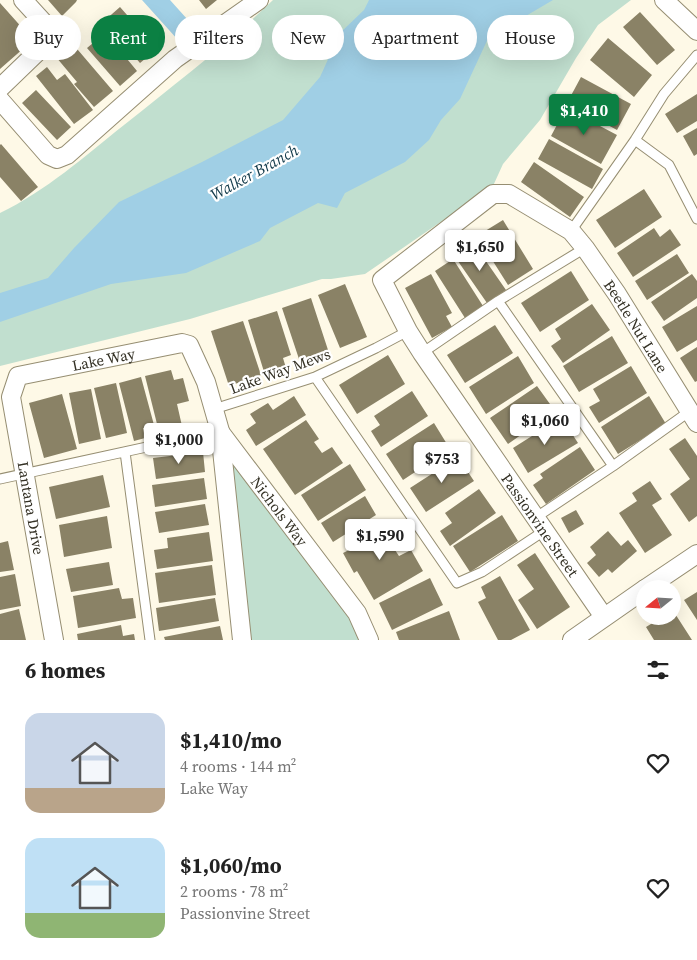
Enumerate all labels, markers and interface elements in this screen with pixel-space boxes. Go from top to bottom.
chip: Buy [15,15,81,60]
chip: Rent [91,15,165,60]
chip: Filters [175,15,262,60]
chip: New [272,15,344,60]
chip: Apartment [354,15,477,60]
chip: House [487,15,574,60]
pin: $1,410 [543,94,625,136]
text: $1,410 [560,99,608,121]
water label: Walker Branch [206,139,302,205]
pin: $1,650 [439,230,521,272]
text: $1,650 [456,235,504,257]
street label: Beetle Nut Lane [599,275,674,377]
street label: Lake Way [70,342,137,375]
street label: Lake Way Mews [227,343,333,399]
pin: $1,060 [504,404,586,446]
text: $1,060 [521,409,569,431]
pin: $1,000 [138,422,220,465]
text: $1,000 [155,428,203,450]
pin: $753 [412,442,472,484]
text: $753 [425,447,459,469]
street label: Lantana Drive [12,460,50,557]
street label: Passionvine Street [496,469,584,581]
street label: Nichols Way [247,472,313,550]
pin: $1,590 [339,518,421,561]
text: $1,590 [356,524,404,546]
north arrow [636,580,681,625]
map controls [636,580,681,625]
text: 6 homes [25,656,105,685]
icon: filters [644,656,672,684]
text: $1,410/mo [180,726,282,755]
icon: home [65,733,125,793]
icon: heart [644,749,672,777]
text: 4 rooms · 144 m² [180,755,296,777]
text: Lake Way [180,777,248,799]
text: $1,060/mo [180,851,282,880]
icon: home [65,858,125,918]
icon: heart [644,874,672,902]
text: 2 rooms · 78 m² [180,880,288,902]
text: Passionvine Street [180,902,310,924]

